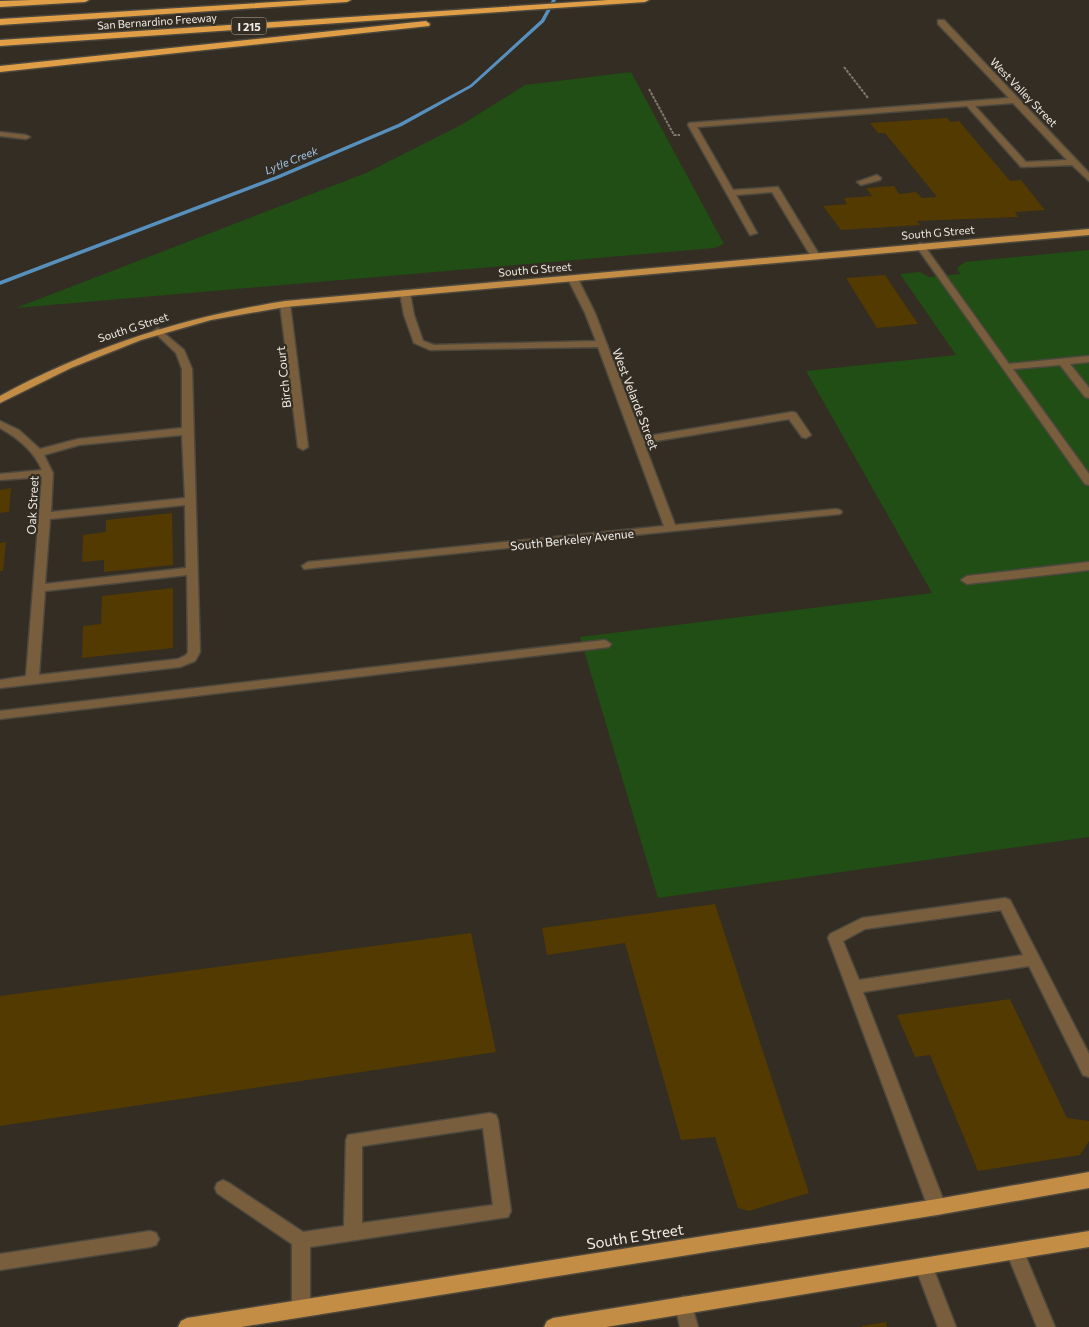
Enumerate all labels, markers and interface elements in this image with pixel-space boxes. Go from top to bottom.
street label: San Bernardino Freeway [97,10,218,32]
road number: I 215 [232,18,266,34]
street label: West Valley Street [988,55,1061,129]
water label: Lytle Creek [263,143,320,177]
street label: South G Street [901,222,976,242]
street label: South G Street [498,259,573,279]
street label: South G Street [96,309,170,345]
street label: Birch Court [273,345,293,409]
street label: West Velarde Street [610,346,662,452]
street label: Oak Street [23,475,41,535]
street label: South Berkeley Avenue [510,526,634,552]
street label: South E Street [585,1219,685,1253]

